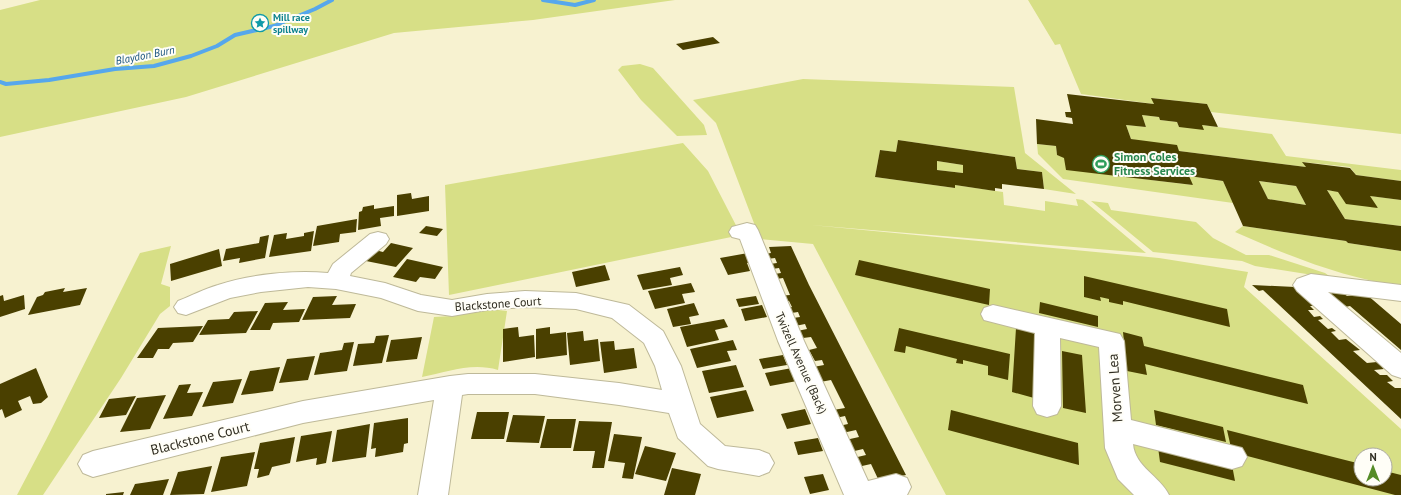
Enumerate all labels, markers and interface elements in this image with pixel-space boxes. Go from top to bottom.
place label: Mill race spillway [273,11,310,36]
place icon: Mill race spillway [250,13,270,33]
water label: Blaydon Burn [114,42,176,68]
place label: Simon Coles Fitness Services [1114,149,1195,178]
sports icon: Simon Coles Fitness Services [1091,154,1111,174]
street label: Blackstone Court [454,293,542,314]
street label: Twizell Avenue (Back) [772,310,831,416]
street label: Morven Lea [1104,353,1126,423]
street label: Blackstone Court [149,417,252,459]
north arrow [1353,447,1393,487]
text: N [1369,450,1377,464]

